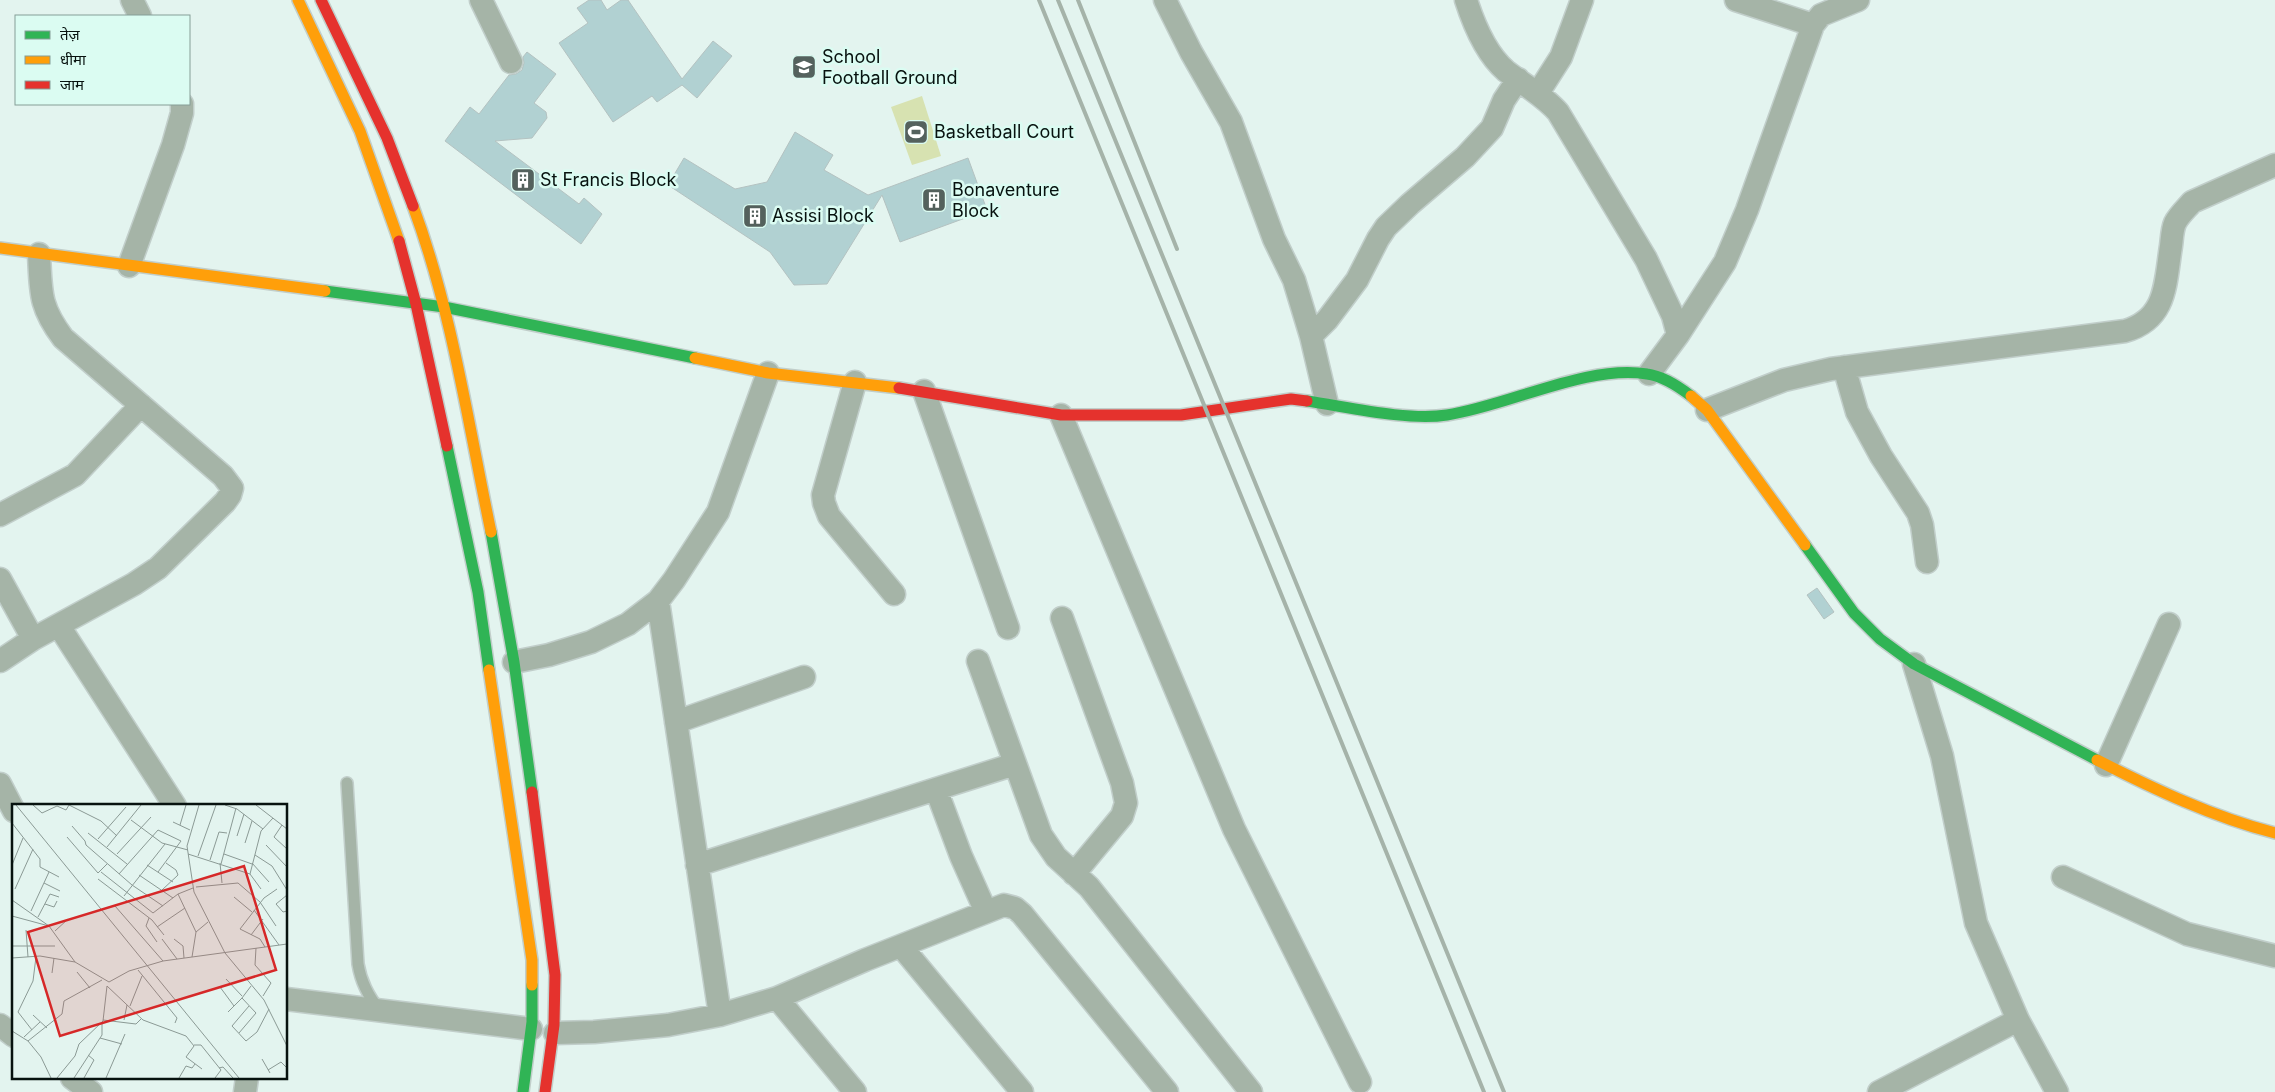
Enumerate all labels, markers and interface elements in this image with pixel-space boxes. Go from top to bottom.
legend [15,15,190,105]
text: तेज़ [60,25,81,44]
place label: School Football Ground [822,46,957,88]
text: धीमा [60,50,87,69]
school or university icon: School Football Ground [791,54,817,80]
text: जाम [60,75,85,94]
sports icon: Basketball Court [903,119,929,145]
place label: Basketball Court [934,121,1074,142]
building icon: St Francis Block [510,167,536,193]
place label: St Francis Block [540,169,677,190]
place label: Bonaventure Block [952,179,1059,221]
building icon: Bonaventure Block [921,187,947,213]
building icon: Assisi Block [742,203,768,229]
place label: Assisi Block [772,205,874,226]
inset map [12,804,288,1080]

